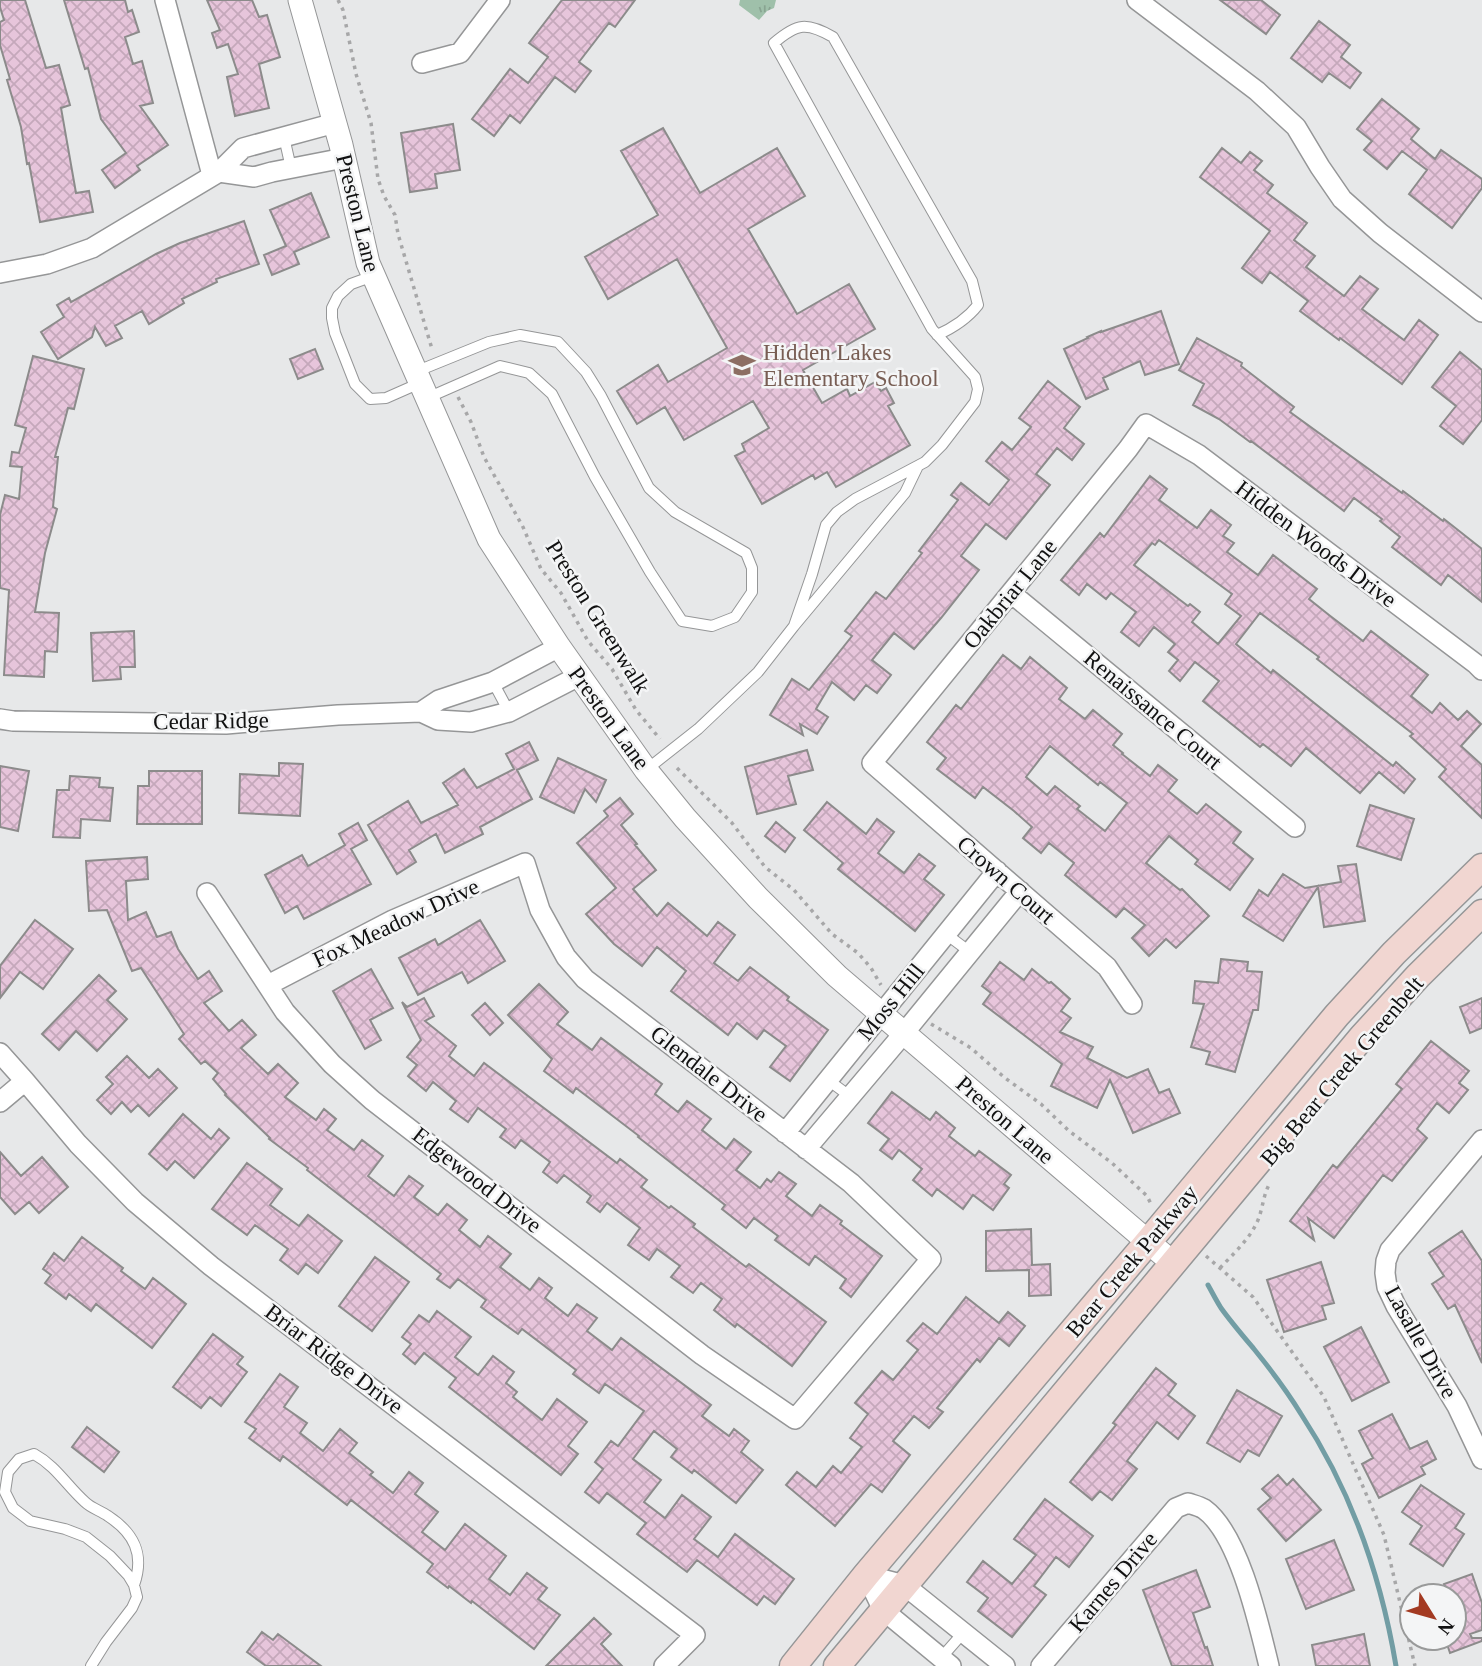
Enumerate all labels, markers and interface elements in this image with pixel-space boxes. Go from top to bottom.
street label: Preston Lane [331,151,385,275]
place label: Hidden Lakes Elementary School [763,340,939,391]
school or university icon: Hidden Lakes Elementary School [727,350,757,380]
street label: Hidden Woods Drive [1231,475,1401,613]
street label: Oakbriar Lane [958,534,1062,654]
street label: Preston Greenwalk [541,536,655,699]
street label: Renaissance Court [1079,645,1227,775]
street label: Preston Lane [563,662,655,774]
street label: Cedar Ridge [153,707,269,735]
street label: Crown Court [952,831,1060,929]
street label: Fox Meadow Drive [309,874,483,972]
street label: Moss Hill [853,959,929,1045]
street label: Big Bear Creek Greenbelt [1255,971,1429,1171]
street label: Glendale Drive [646,1021,772,1127]
street label: Preston Lane [951,1071,1059,1169]
street label: Edgewood Drive [408,1122,546,1238]
street label: Bear Creek Parkway [1061,1180,1203,1342]
street label: Lasalle Drive [1380,1281,1462,1403]
street label: Briar Ridge Drive [260,1299,408,1419]
street label: Karnes Drive [1064,1527,1162,1637]
north arrow [1398,1582,1468,1652]
text: N [1433,1615,1459,1639]

